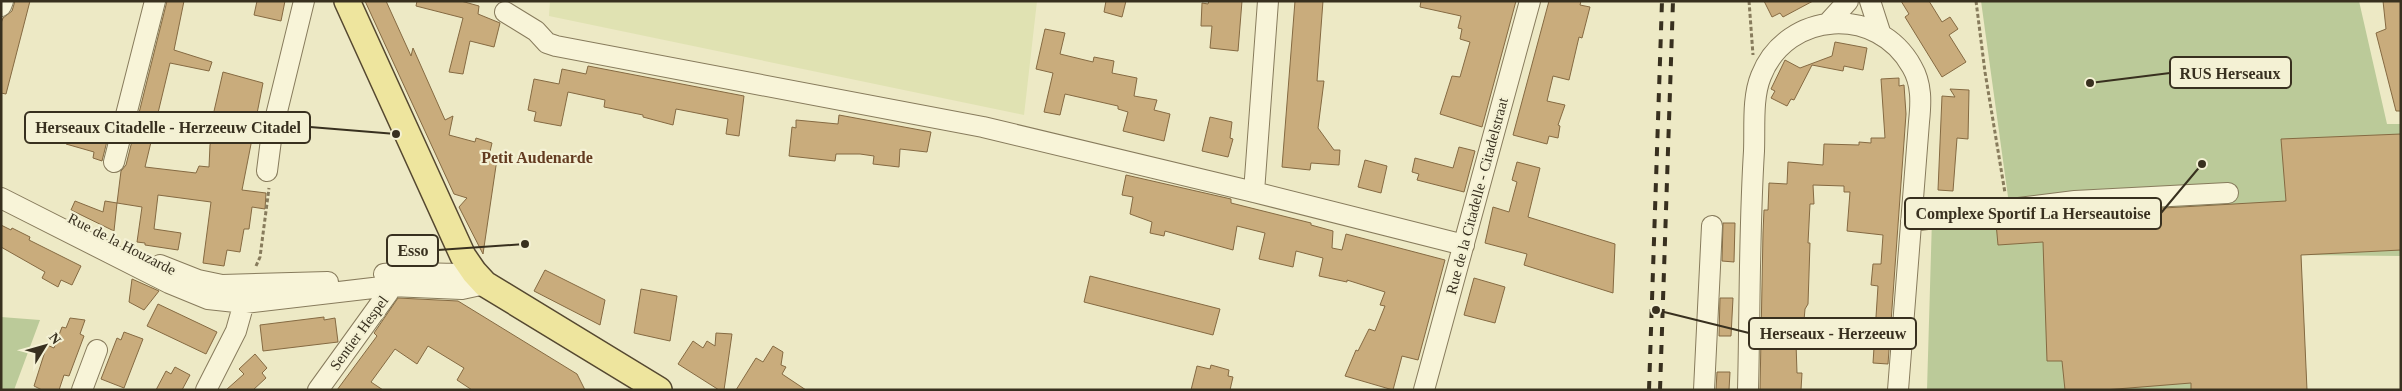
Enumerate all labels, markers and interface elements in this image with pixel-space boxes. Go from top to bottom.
callout: RUS Herseaux [2170,57,2291,88]
text: RUS Herseaux [2180,65,2280,82]
street label: Rue de la Citadelle - Citadelstraat [1443,95,1511,296]
callout: Herseaux Citadelle - Herzeeuw Citadel [25,112,310,143]
text: Herseaux Citadelle - Herzeeuw Citadel [35,119,301,136]
district label: Petit Audenarde [481,149,593,166]
callout: Complexe Sportif La Herseautoise [1905,198,2161,229]
text: Complexe Sportif La Herseautoise [1915,205,2151,223]
street label: Rue de la Houzarde [65,210,179,278]
callout: Esso [387,235,438,266]
text: Esso [397,242,429,259]
street label: Sentier Hespel [327,293,391,373]
callout: Herseaux - Herzeeuw [1749,318,1916,349]
north arrow [20,321,70,371]
text: Herseaux - Herzeeuw [1760,325,1907,342]
text: N [46,330,64,347]

